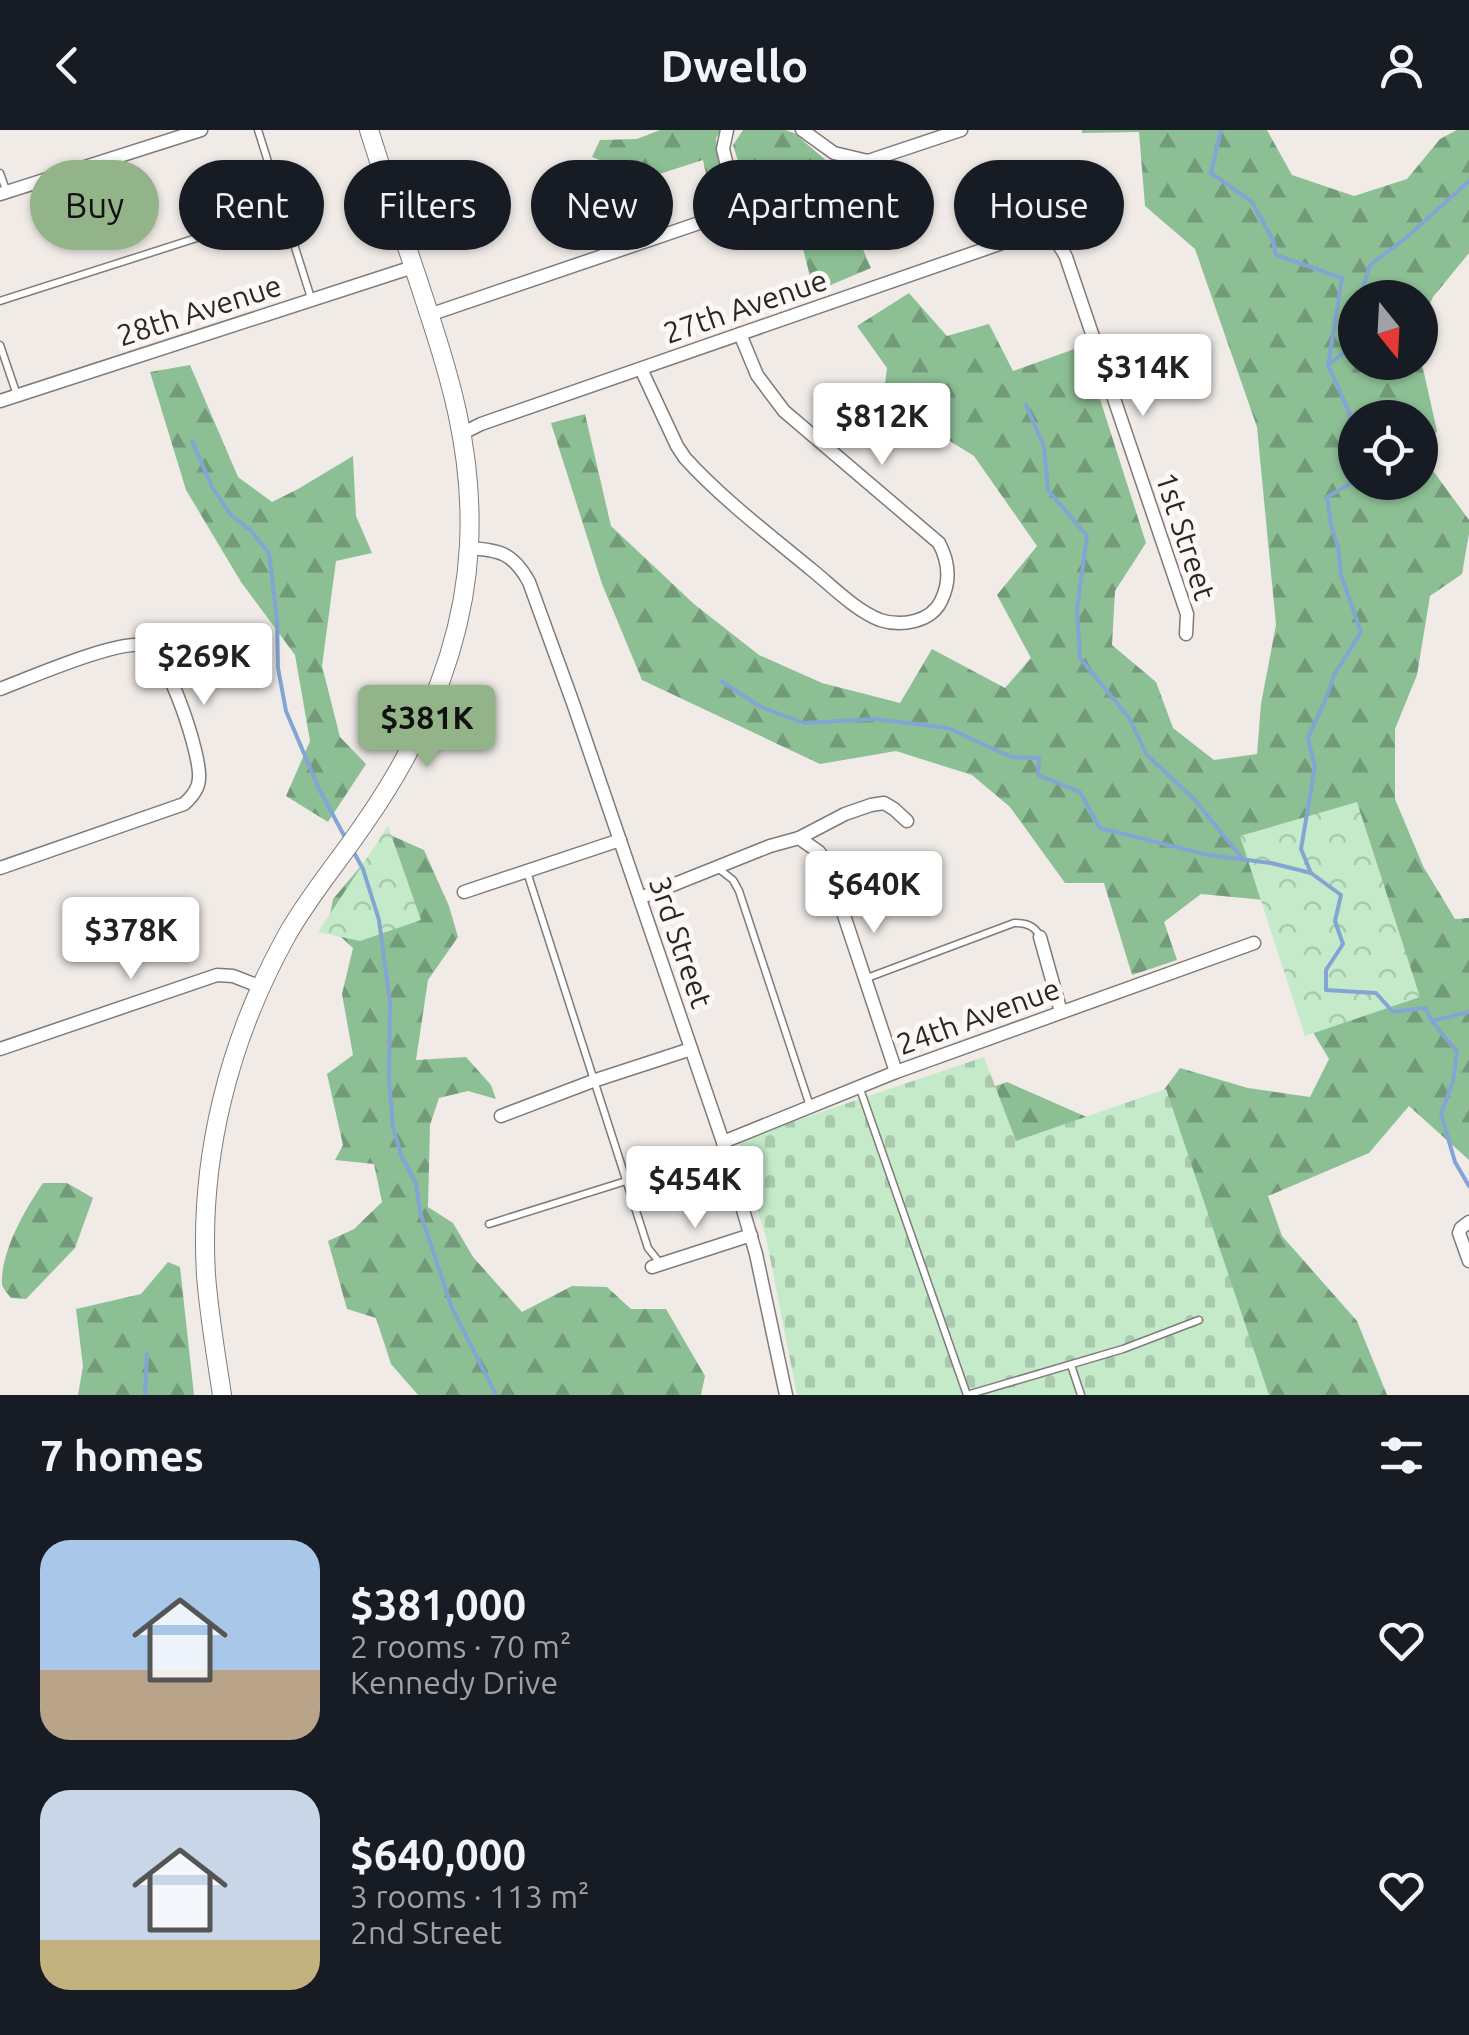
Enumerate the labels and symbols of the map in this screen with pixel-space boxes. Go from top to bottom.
street label: 27th Avenue [659,262,831,350]
street label: 28th Avenue [113,267,285,353]
north arrow [1338,280,1438,380]
pin: $314K [1073,334,1213,419]
pin: $812K [812,383,952,468]
street label: 1st Street [1149,468,1223,604]
pin: $269K [134,623,274,708]
pin: $381K [357,685,497,770]
pin: $640K [804,851,944,936]
street label: 3rd Street [643,872,719,1012]
pin: $378K [61,897,201,982]
street label: 24th Avenue [892,971,1064,1061]
pin: $454K [625,1146,765,1231]

